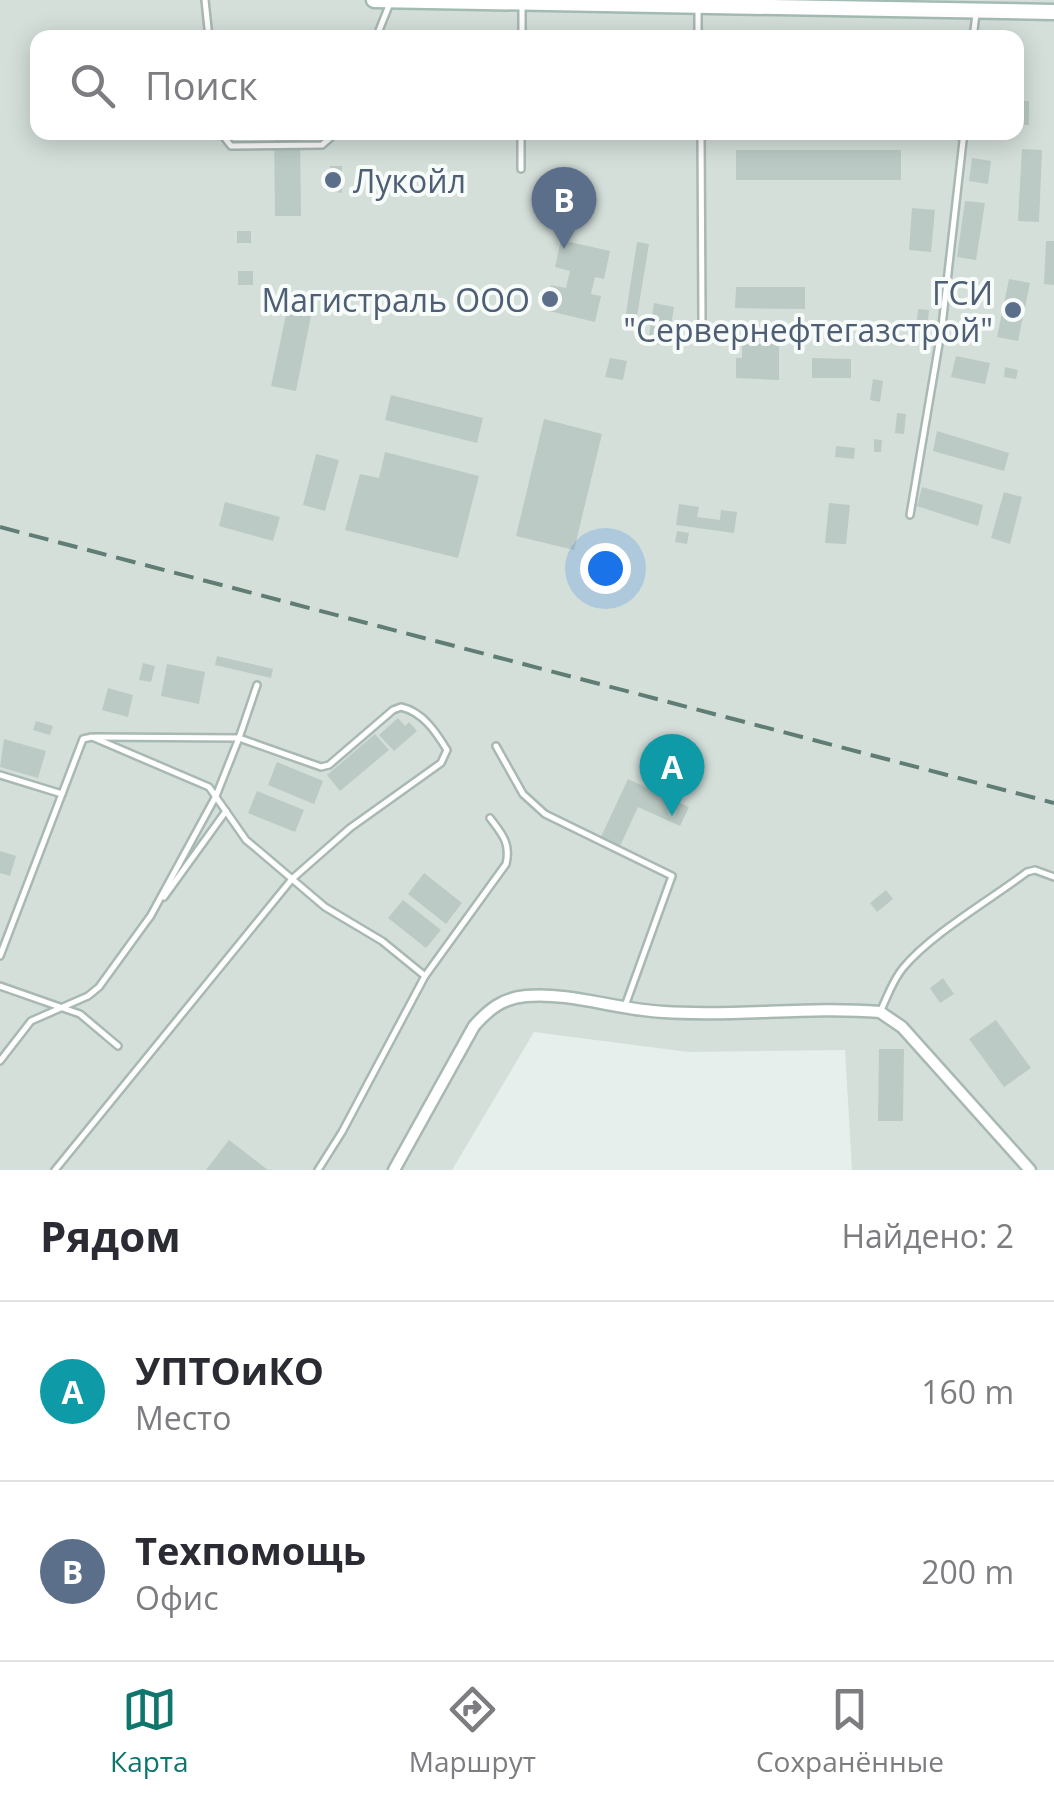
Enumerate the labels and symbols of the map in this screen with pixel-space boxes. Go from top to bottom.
place label: Лукойл [353,159,466,202]
pin: B [532,166,596,249]
marker: Лукойл [322,169,344,191]
place label: ГСИ "Сервернефтегазстрой" [623,271,993,351]
place label: Магистраль ООО [261,278,530,321]
marker: Магистраль ООО [539,288,561,310]
marker: ГСИ "Сервернефтегазстрой" [1002,299,1024,321]
your location [580,543,631,594]
pin: A [640,734,704,816]

